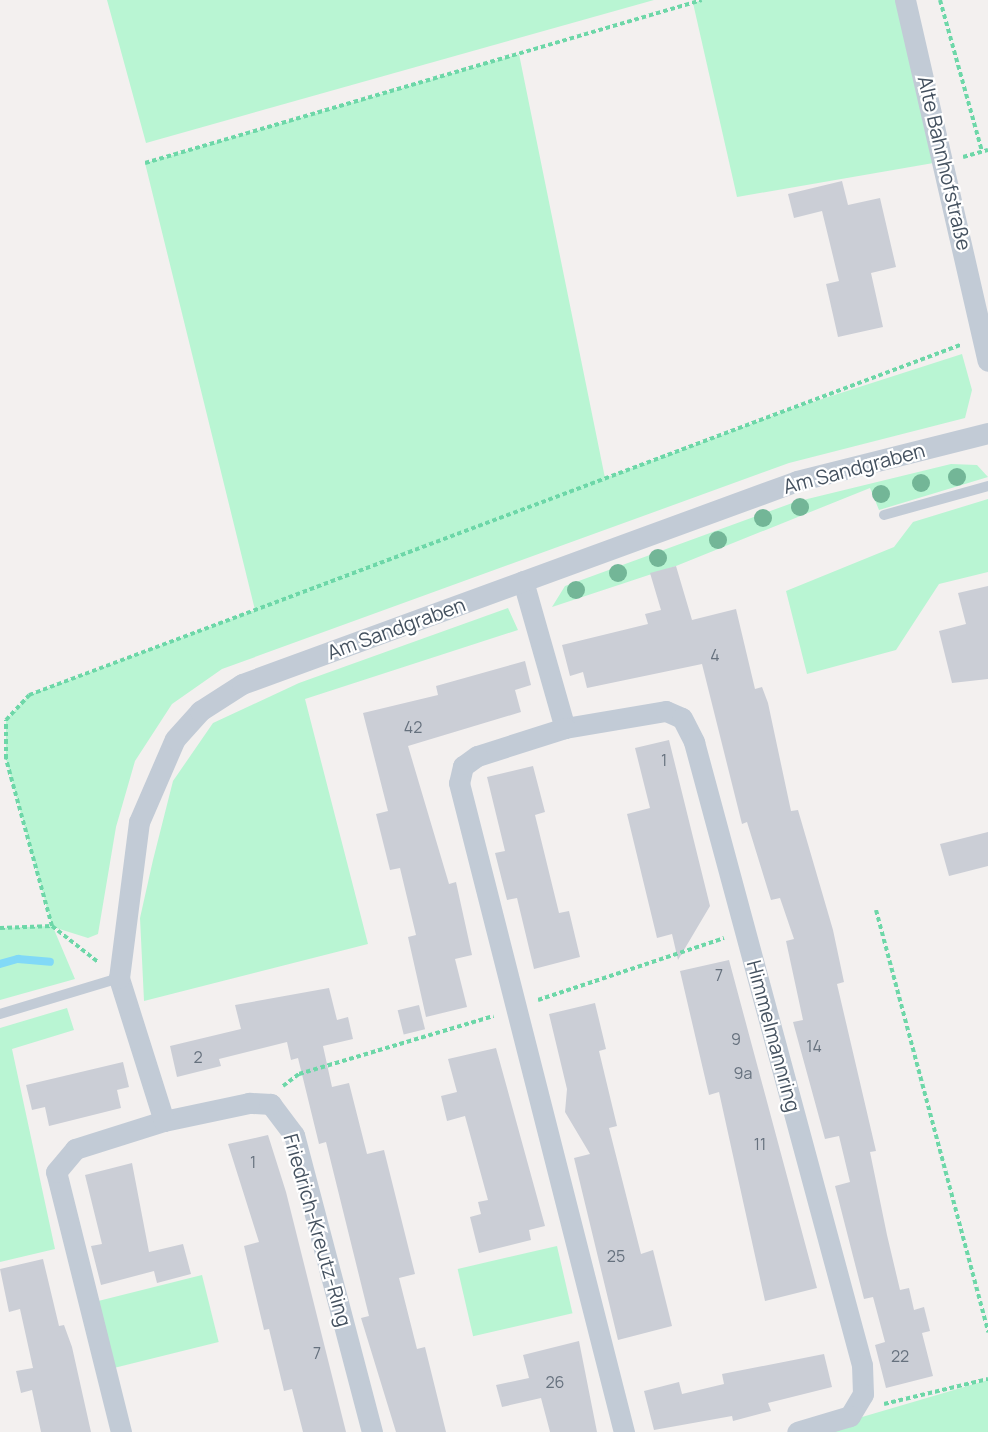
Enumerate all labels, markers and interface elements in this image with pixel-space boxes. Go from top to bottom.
street label: Alte Bahnhofstraße [913,73,977,253]
street label: Am Sandgraben [781,438,927,498]
street label: Am Sandgraben [323,592,469,664]
house number: 4 [710,645,720,665]
house number: 42 [404,717,422,737]
house number: 1 [661,750,667,770]
street label: Himmelmannring [742,958,806,1114]
house number: 7 [715,965,723,985]
house number: 9 [731,1029,741,1049]
house number: 14 [806,1036,822,1056]
house number: 2 [193,1047,203,1067]
house number: 9a [734,1063,752,1083]
street label: Friedrich-Kreutz-Ring [279,1131,357,1329]
house number: 11 [754,1134,766,1154]
house number: 1 [250,1152,256,1172]
house number: 25 [607,1246,625,1266]
house number: 7 [313,1343,321,1363]
house number: 22 [891,1346,909,1366]
house number: 26 [545,1372,565,1392]

